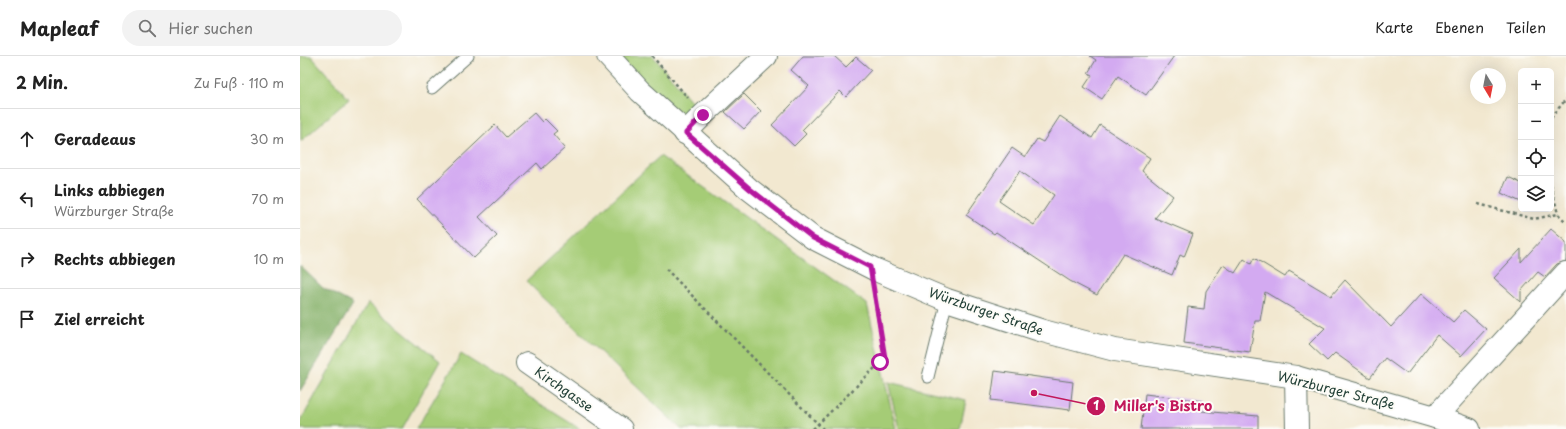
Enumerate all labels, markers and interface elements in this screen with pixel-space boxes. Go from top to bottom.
search box [122,10,402,46]
text: Mapleaf [20,14,98,42]
text: Hier suchen [168,16,253,39]
icon: search [136,17,158,39]
text: Karte [1375,17,1413,38]
text: Ebenen [1435,17,1484,38]
text: Teilen [1506,17,1546,38]
north arrow [1470,68,1506,104]
map controls [1518,68,1554,212]
button: + [1518,68,1554,104]
text: 2 Min. [16,69,68,95]
text: Zu Fuß · 110 m [194,73,284,92]
button: − [1518,104,1554,140]
route end [694,106,712,124]
text: Geradeaus [54,127,136,150]
icon: ahead [16,128,38,150]
text: 30 m [250,129,284,148]
button: locate [1518,140,1554,176]
button: layers [1518,176,1554,212]
text: Links abbiegen [54,178,165,201]
icon: left [16,188,38,210]
text: 70 m [251,189,284,208]
text: Würzburger Straße [54,201,174,220]
text: Rechts abbiegen [54,247,175,270]
icon: right [16,248,38,270]
text: 10 m [254,249,284,268]
street label: Würzburger Straße [926,282,1046,339]
text: Ziel erreicht [54,307,145,330]
icon: arrive [16,308,38,330]
route start [871,353,889,371]
street label: Kirchgasse [531,362,597,416]
street label: Würzburger Straße [1276,366,1397,413]
callout: Miller's Bistro [1086,393,1221,419]
text: Miller's Bistro [1114,395,1212,416]
text: 1 [1093,396,1099,414]

